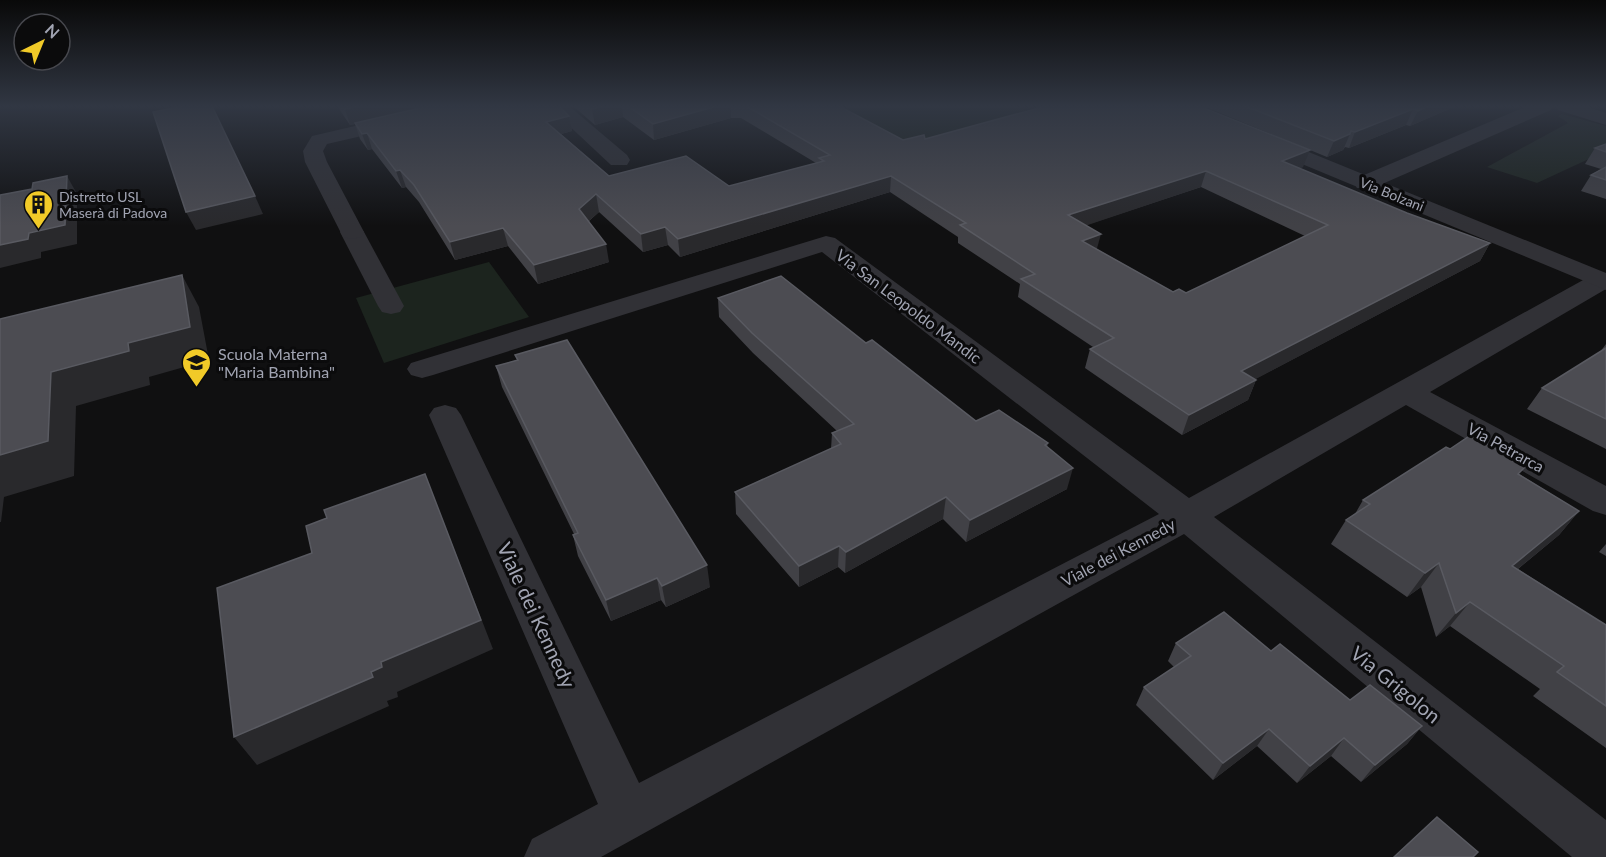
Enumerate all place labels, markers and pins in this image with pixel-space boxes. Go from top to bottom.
building icon: Distretto USL Maserà di Padova [22,188,54,230]
place label: Distretto USL Maserà di Padova [59,188,167,221]
place label: Scuola Materna "Maria Bambina" [218,344,335,381]
school or university icon: Scuola Materna "Maria Bambina" [181,346,213,388]

